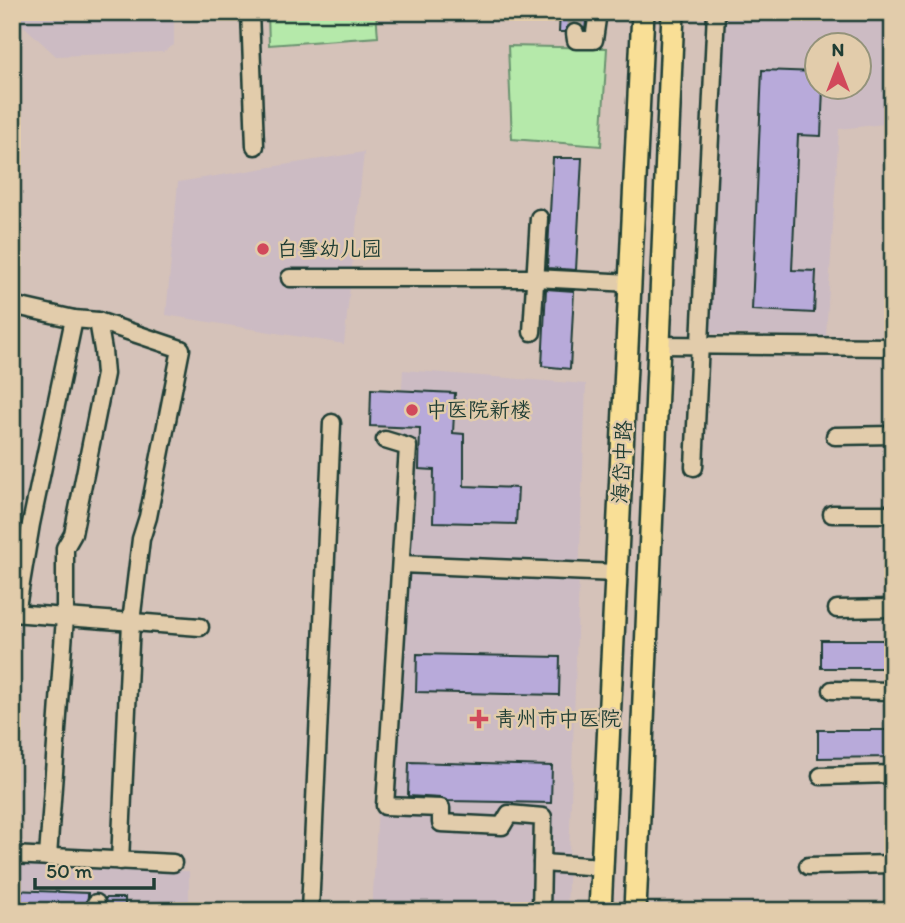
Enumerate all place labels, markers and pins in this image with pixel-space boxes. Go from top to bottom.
place label: 白雪幼儿园 [277,236,382,261]
marker: 白雪幼儿园 [255,241,271,257]
place label: 中医院新楼 [426,397,531,422]
marker: 中医院新楼 [404,402,420,418]
place label: 青州市中医院 [495,706,621,731]
marker: 青州市中医院 [469,709,489,729]

